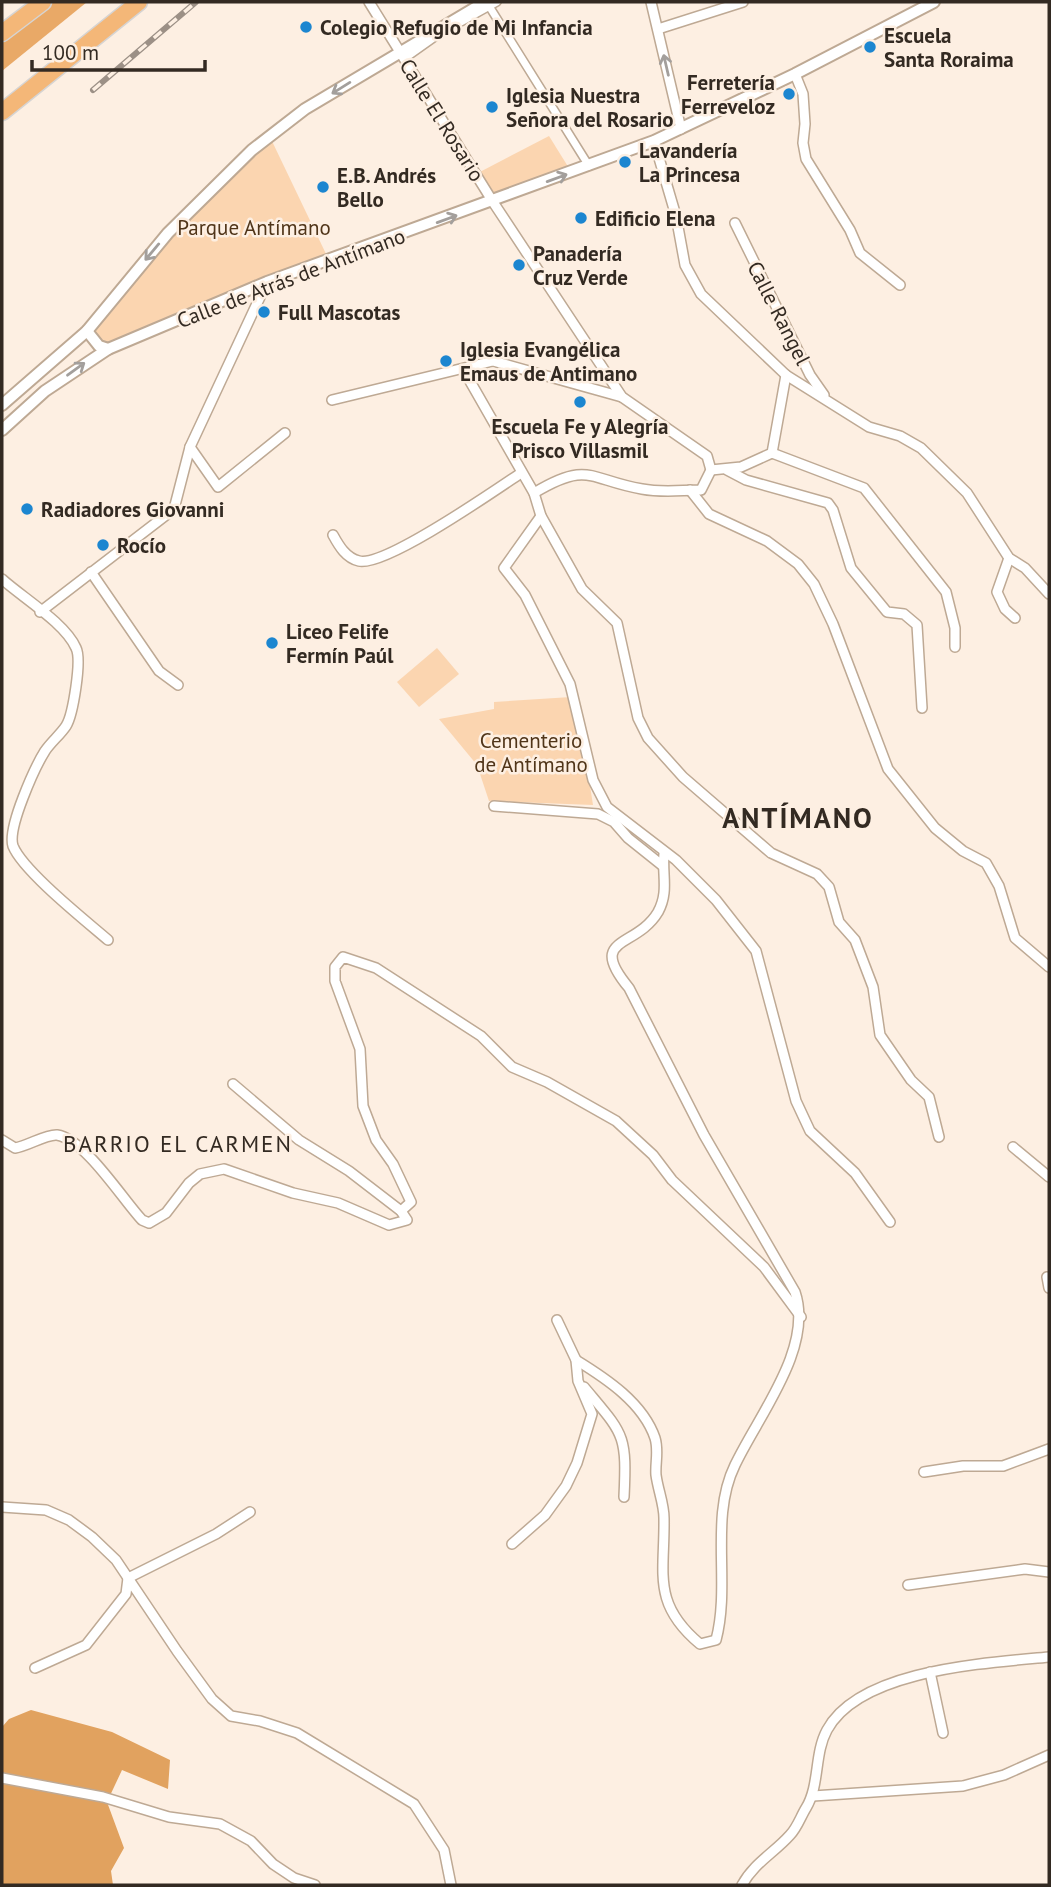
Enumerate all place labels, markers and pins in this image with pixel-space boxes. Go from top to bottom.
place label: Colegio Refugio de Mi Infancia [320,14,593,41]
marker: Colegio Refugio de Mi Infancia [298,19,314,35]
place label: Escuela Santa Roraima [884,22,1014,73]
marker: Escuela Santa Roraima [862,39,878,55]
place label: Ferretería Ferreveloz [681,69,775,120]
place label: Iglesia Nuestra Señora del Rosario [506,82,674,133]
marker: Ferretería Ferreveloz [781,86,797,102]
marker: Iglesia Nuestra Señora del Rosario [484,99,500,115]
place label: Lavandería La Princesa [639,137,740,188]
marker: Lavandería La Princesa [617,154,633,170]
place label: E.B. Andrés Bello [337,162,436,213]
marker: E.B. Andrés Bello [315,179,331,195]
place label: Edificio Elena [595,205,716,232]
marker: Edificio Elena [573,210,589,226]
place label: Panadería Cruz Verde [533,240,628,291]
marker: Panadería Cruz Verde [511,257,527,273]
place label: Full Mascotas [278,299,400,326]
marker: Full Mascotas [256,304,272,320]
place label: Iglesia Evangélica Emaus de Antimano [460,336,637,387]
marker: Iglesia Evangélica Emaus de Antimano [438,353,454,369]
marker: Escuela Fe y Alegría Prisco Villasmil [572,394,588,410]
place label: Escuela Fe y Alegría Prisco Villasmil [492,413,668,464]
place label: Radiadores Giovanni [41,496,224,523]
marker: Radiadores Giovanni [19,501,35,517]
place label: Rocío [117,532,166,559]
marker: Rocío [95,537,111,553]
place label: Liceo Felife Fermín Paúl [286,618,394,669]
marker: Liceo Felife Fermín Paúl [264,635,280,651]

